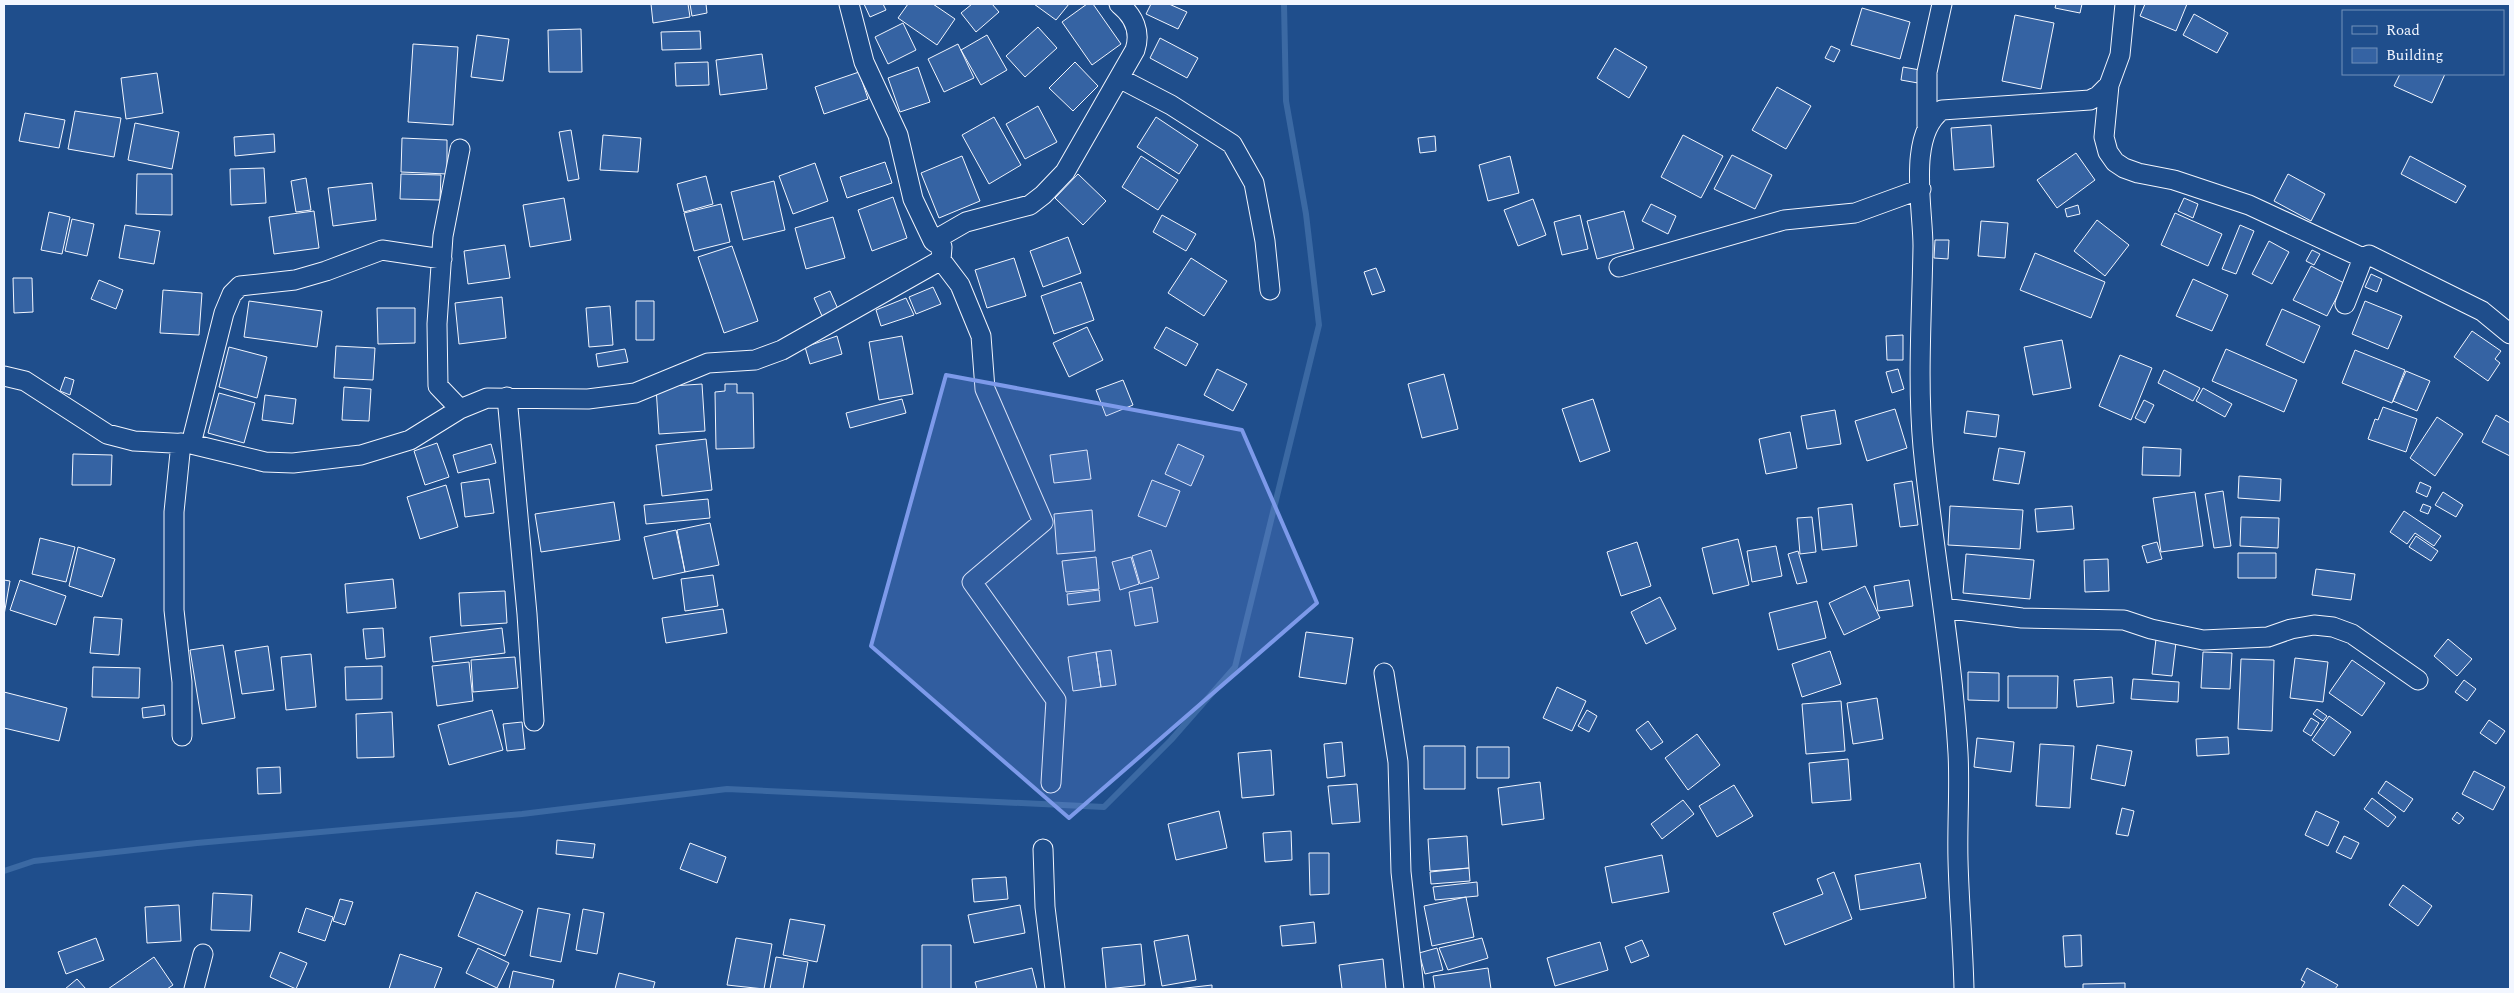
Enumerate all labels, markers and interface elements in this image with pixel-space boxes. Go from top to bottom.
legend [2342,10,2504,75]
text: Road [2386,19,2420,42]
text: Building [2386,44,2443,67]

